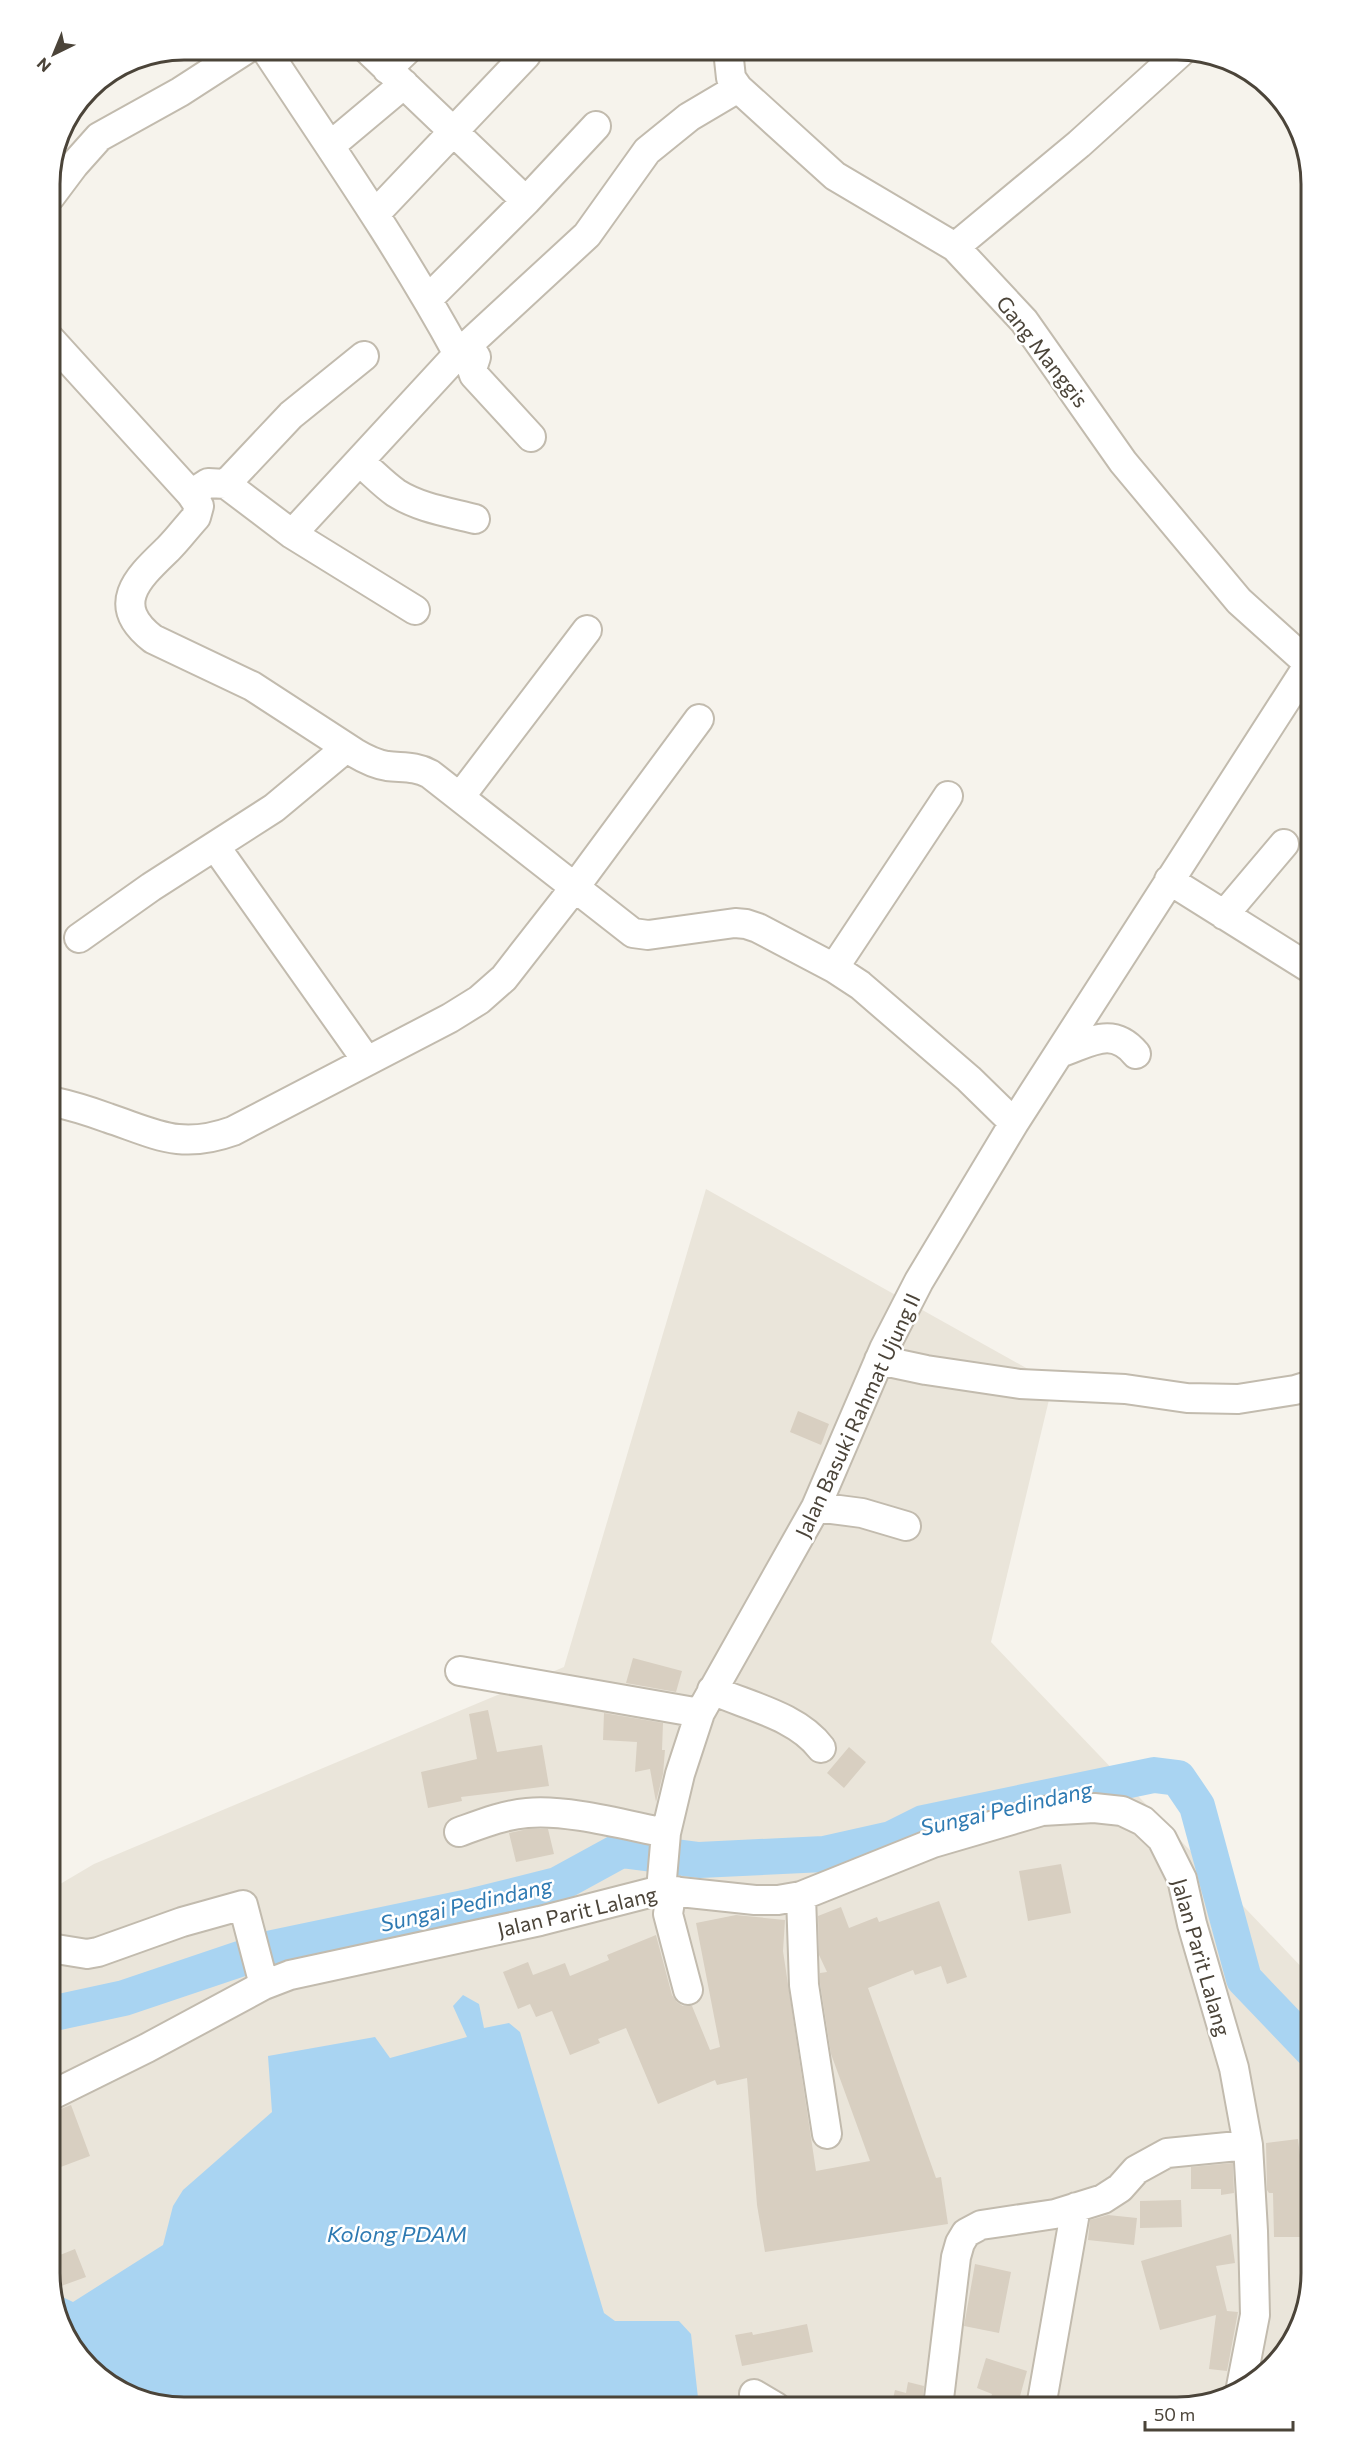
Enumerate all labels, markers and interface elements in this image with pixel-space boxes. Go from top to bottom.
north arrow [24,24,84,84]
text: N [33,54,54,76]
street label: Gang Manggis [992,290,1094,412]
street label: Jalan Basuki Rahmat Ujung II [789,1289,925,1541]
water label: Sungai Pedindang [917,1775,1096,1841]
water label: Sungai Pedindang [377,1871,556,1937]
street label: Jalan Parit Lalang [1168,1875,1236,2039]
street label: Jalan Parit Lalang [495,1881,659,1941]
water label: Kolong PDAM [327,2220,467,2247]
scale bar [1145,2394,1294,2432]
text: 50 m [1154,2403,1195,2425]

